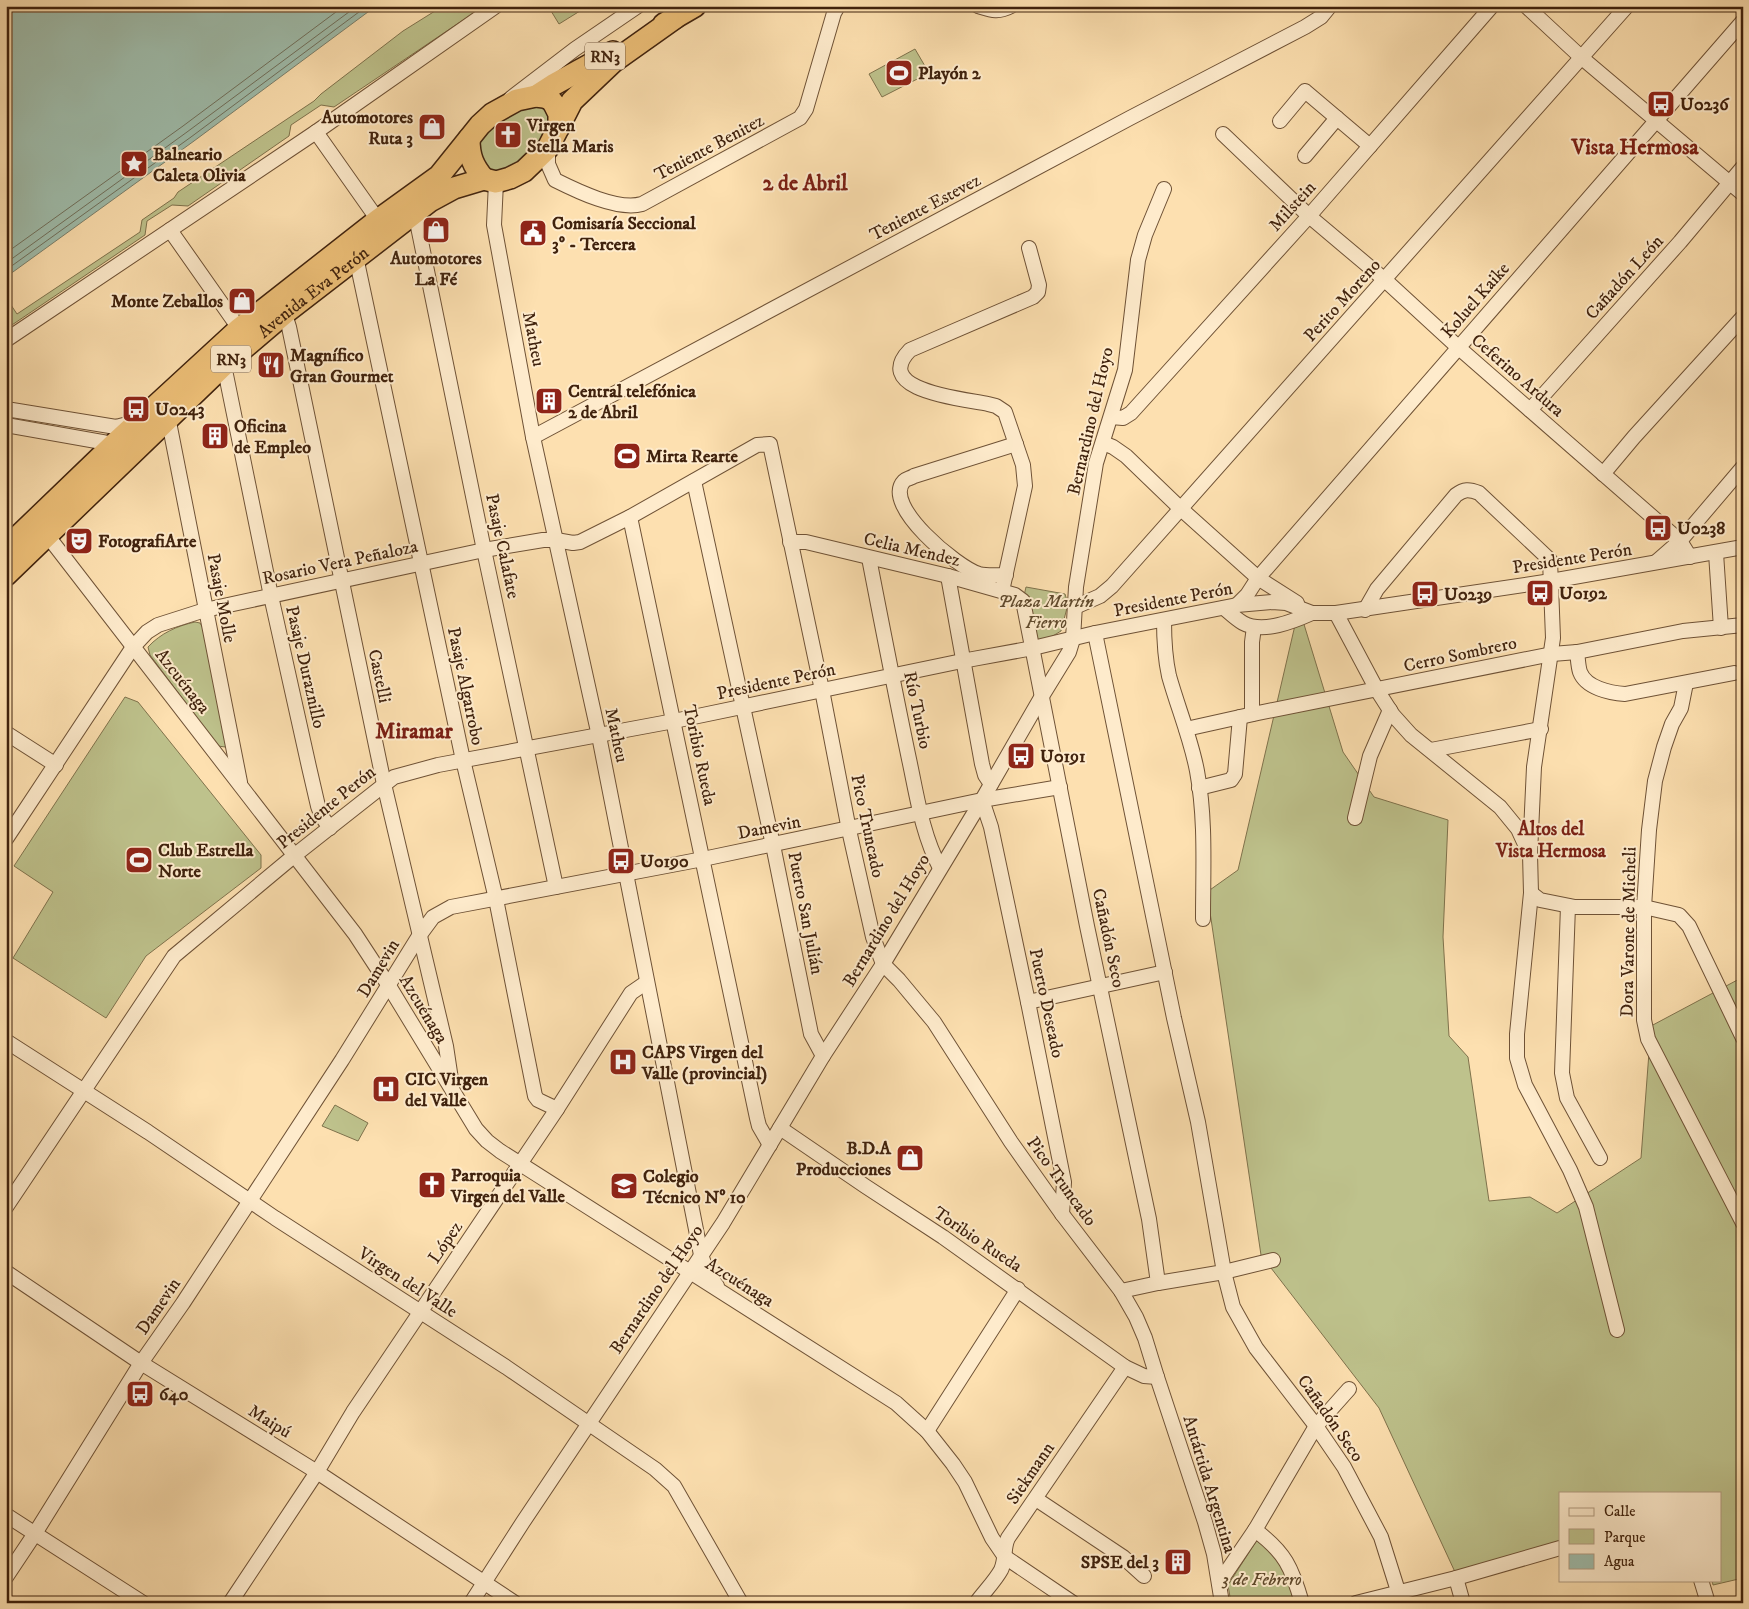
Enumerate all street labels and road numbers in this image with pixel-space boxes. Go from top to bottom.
road number: RN3 [585,42,625,70]
street label: Teniente Benitez [651,110,768,186]
street label: Teniente Estevez [866,169,985,246]
street label: Milstein [1265,177,1321,236]
street label: Cañadón León [1581,230,1669,325]
street label: Avenida Eva Perón [254,242,374,343]
street label: Perito Moreno [1300,254,1386,347]
street label: Koluel Kaike [1437,258,1515,343]
street label: Matheu [517,310,549,369]
street label: Ceferino Ardura [1466,329,1569,422]
street label: Bernardino del Hoyo [1063,345,1119,497]
road number: RN3 [211,346,251,372]
street label: Pasaje Calafate [480,492,524,601]
street label: Celia Mendez [861,528,962,572]
street label: Rosario Vera Peñaloza [260,536,420,590]
street label: Presidente Perón [1511,539,1634,579]
street label: Pasaje Molle [202,552,240,645]
street label: Presidente Perón [1112,578,1235,622]
street label: Pasaje Duraznillo [280,604,330,731]
street label: Pasaje Algarrobo [442,625,488,747]
street label: Cerro Sombrero [1402,632,1519,678]
street label: Azcuénaga [150,645,215,719]
street label: Castelli [363,647,395,705]
street label: Presidente Perón [715,659,838,705]
street label: Río Turbio [898,669,936,751]
street label: Toribio Rueda [678,703,720,808]
street label: Matheu [600,706,633,765]
street label: Presidente Perón [273,761,381,854]
street label: Pico Truncado [845,773,889,880]
street label: Damevin [736,811,803,845]
street label: Dora Varone de Micheli [1617,847,1641,1017]
street label: Puerto San Julián [782,850,828,977]
street label: Bernardino del Hoyo [838,850,935,991]
street label: Cañadón Seco [1087,886,1129,990]
street label: Damevin [353,935,405,1002]
street label: Puerto Deseado [1024,946,1068,1060]
street label: Azcuénaga [394,971,452,1048]
street label: Pico Truncado [1021,1133,1101,1231]
street label: Toribio Rueda [929,1202,1026,1278]
street label: López [424,1217,468,1268]
street label: Bernardino del Hoyo [605,1220,708,1358]
street label: Virgen del Valle [353,1242,461,1323]
street label: Azcuénaga [701,1253,778,1313]
street label: Damevin [132,1273,186,1339]
street label: Cañadón Seco [1292,1371,1368,1466]
street label: Maipú [244,1400,295,1444]
street label: Antártida Argentina [1178,1413,1241,1556]
street label: Siekmann [1002,1438,1060,1509]

